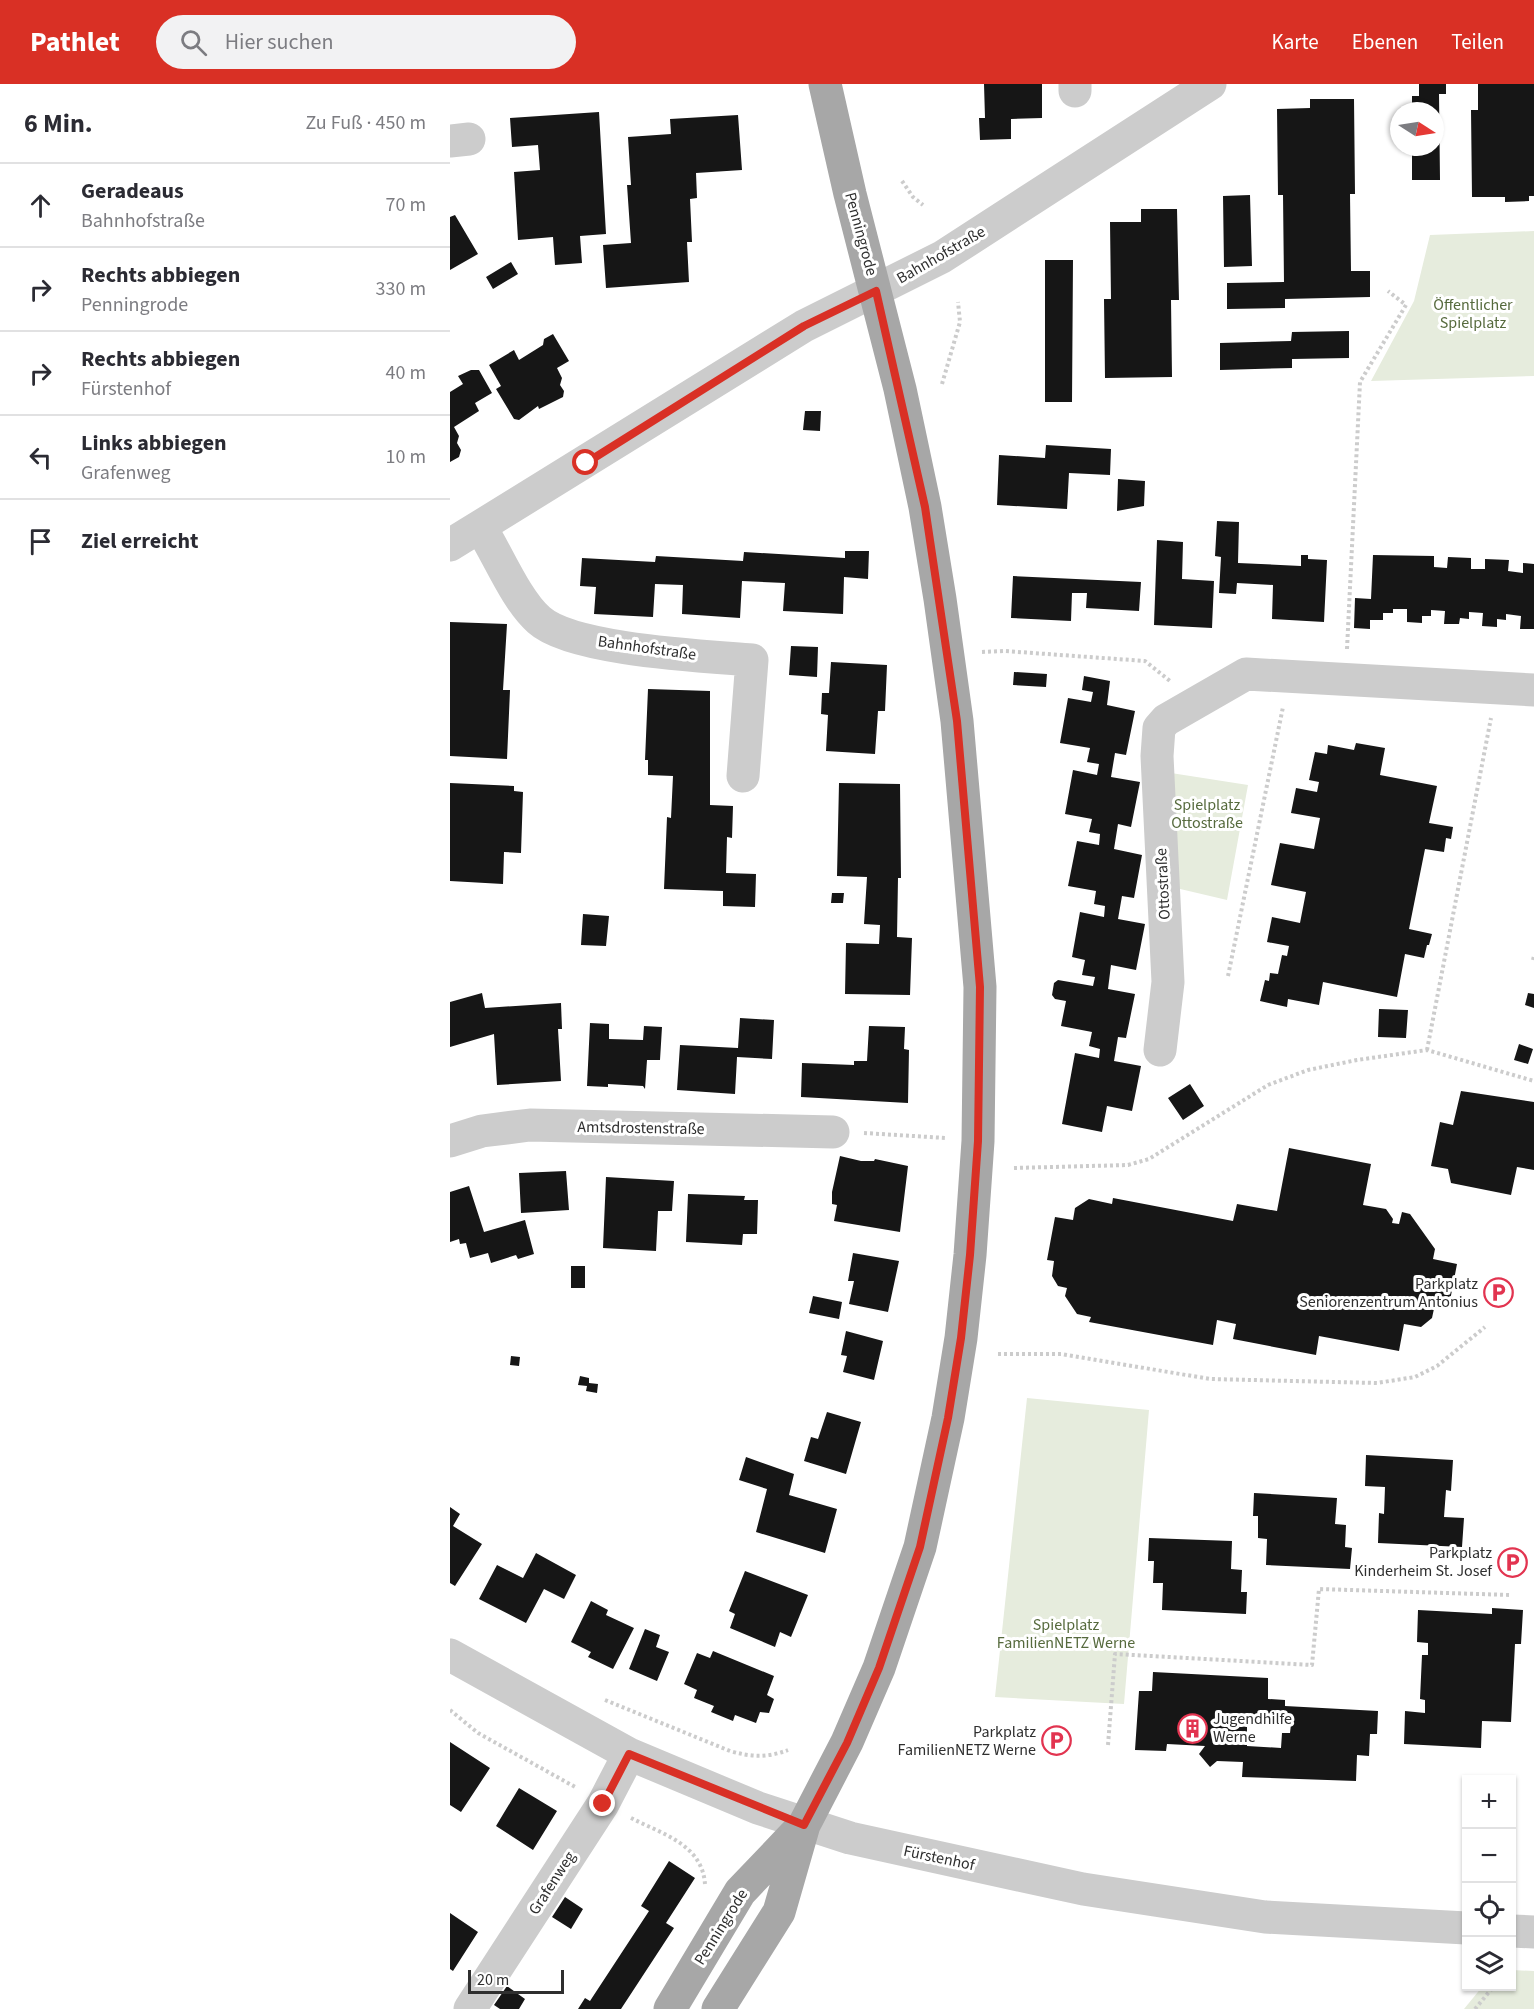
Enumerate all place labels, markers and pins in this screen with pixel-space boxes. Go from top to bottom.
place label: Parkplatz Seniorenzentrum Antonius [1299,1273,1478,1313]
parking icon: Parkplatz Seniorenzentrum Antonius [1483,1277,1515,1309]
place label: Parkplatz Kinderheim St. Josef [1354,1542,1493,1582]
parking icon: Parkplatz Kinderheim St. Josef [1497,1546,1529,1578]
place label: Jugendhilfe Werne [1213,1708,1292,1748]
building icon: Jugendhilfe Werne [1176,1712,1208,1744]
place label: Parkplatz FamilienNETZ Werne [898,1721,1036,1761]
parking icon: Parkplatz FamilienNETZ Werne [1041,1725,1073,1757]

